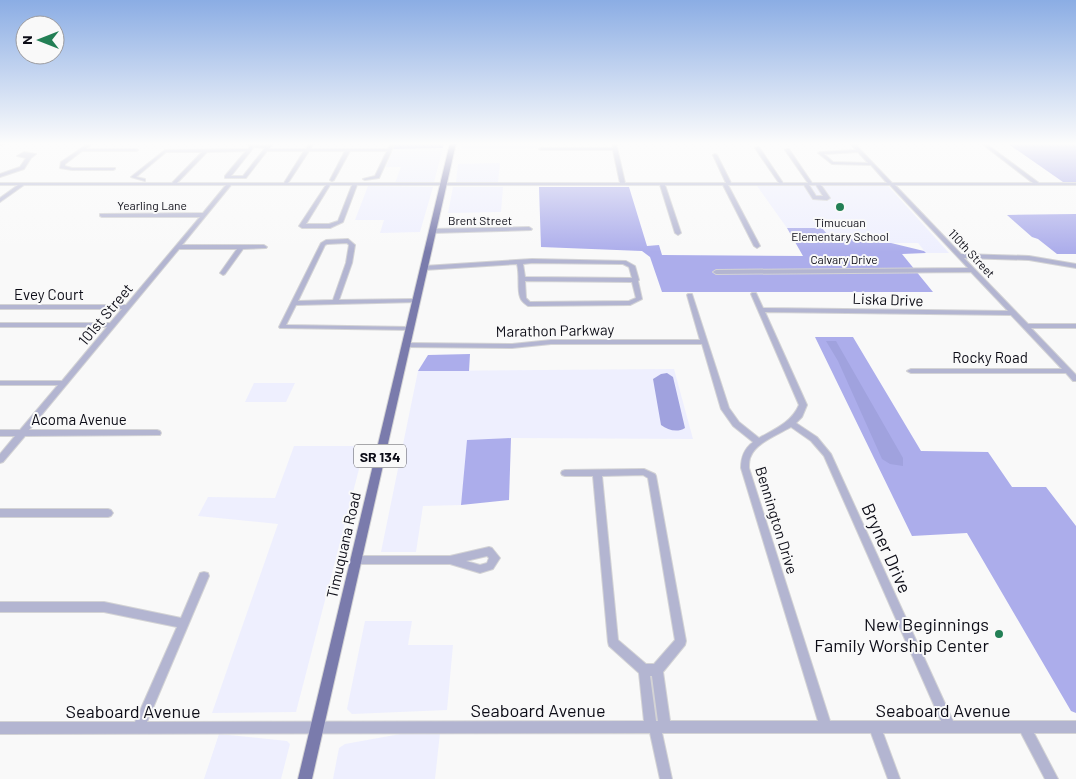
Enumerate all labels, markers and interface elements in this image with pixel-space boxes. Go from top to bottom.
north arrow [15,15,65,65]
text: N [18,35,35,45]
street label: Yearling Lane [117,198,187,212]
marker: Timucuan Elementary School [834,201,846,213]
street label: Brent Street [448,213,512,227]
place label: Timucuan Elementary School [791,215,889,243]
street label: 110th Street [946,226,998,280]
street label: Calvary Drive [810,252,878,266]
street label: 101st Street [74,279,136,349]
street label: Evey Court [14,285,84,303]
street label: Liska Drive [852,289,924,309]
street label: Marathon Parkway [495,320,615,340]
street label: Rocky Road [952,348,1028,366]
street label: Acoma Avenue [31,410,127,428]
road number: SR 134 [354,444,406,468]
street label: Bennington Drive [752,464,802,576]
street label: Timuquana Road [322,490,364,600]
street label: Bryner Drive [857,500,917,596]
place label: New Beginnings Family Worship Center [814,613,989,656]
marker: New Beginnings Family Worship Center [993,628,1005,640]
street label: Seaboard Avenue [470,699,606,721]
street label: Seaboard Avenue [875,699,1011,721]
street label: Seaboard Avenue [65,700,201,722]

